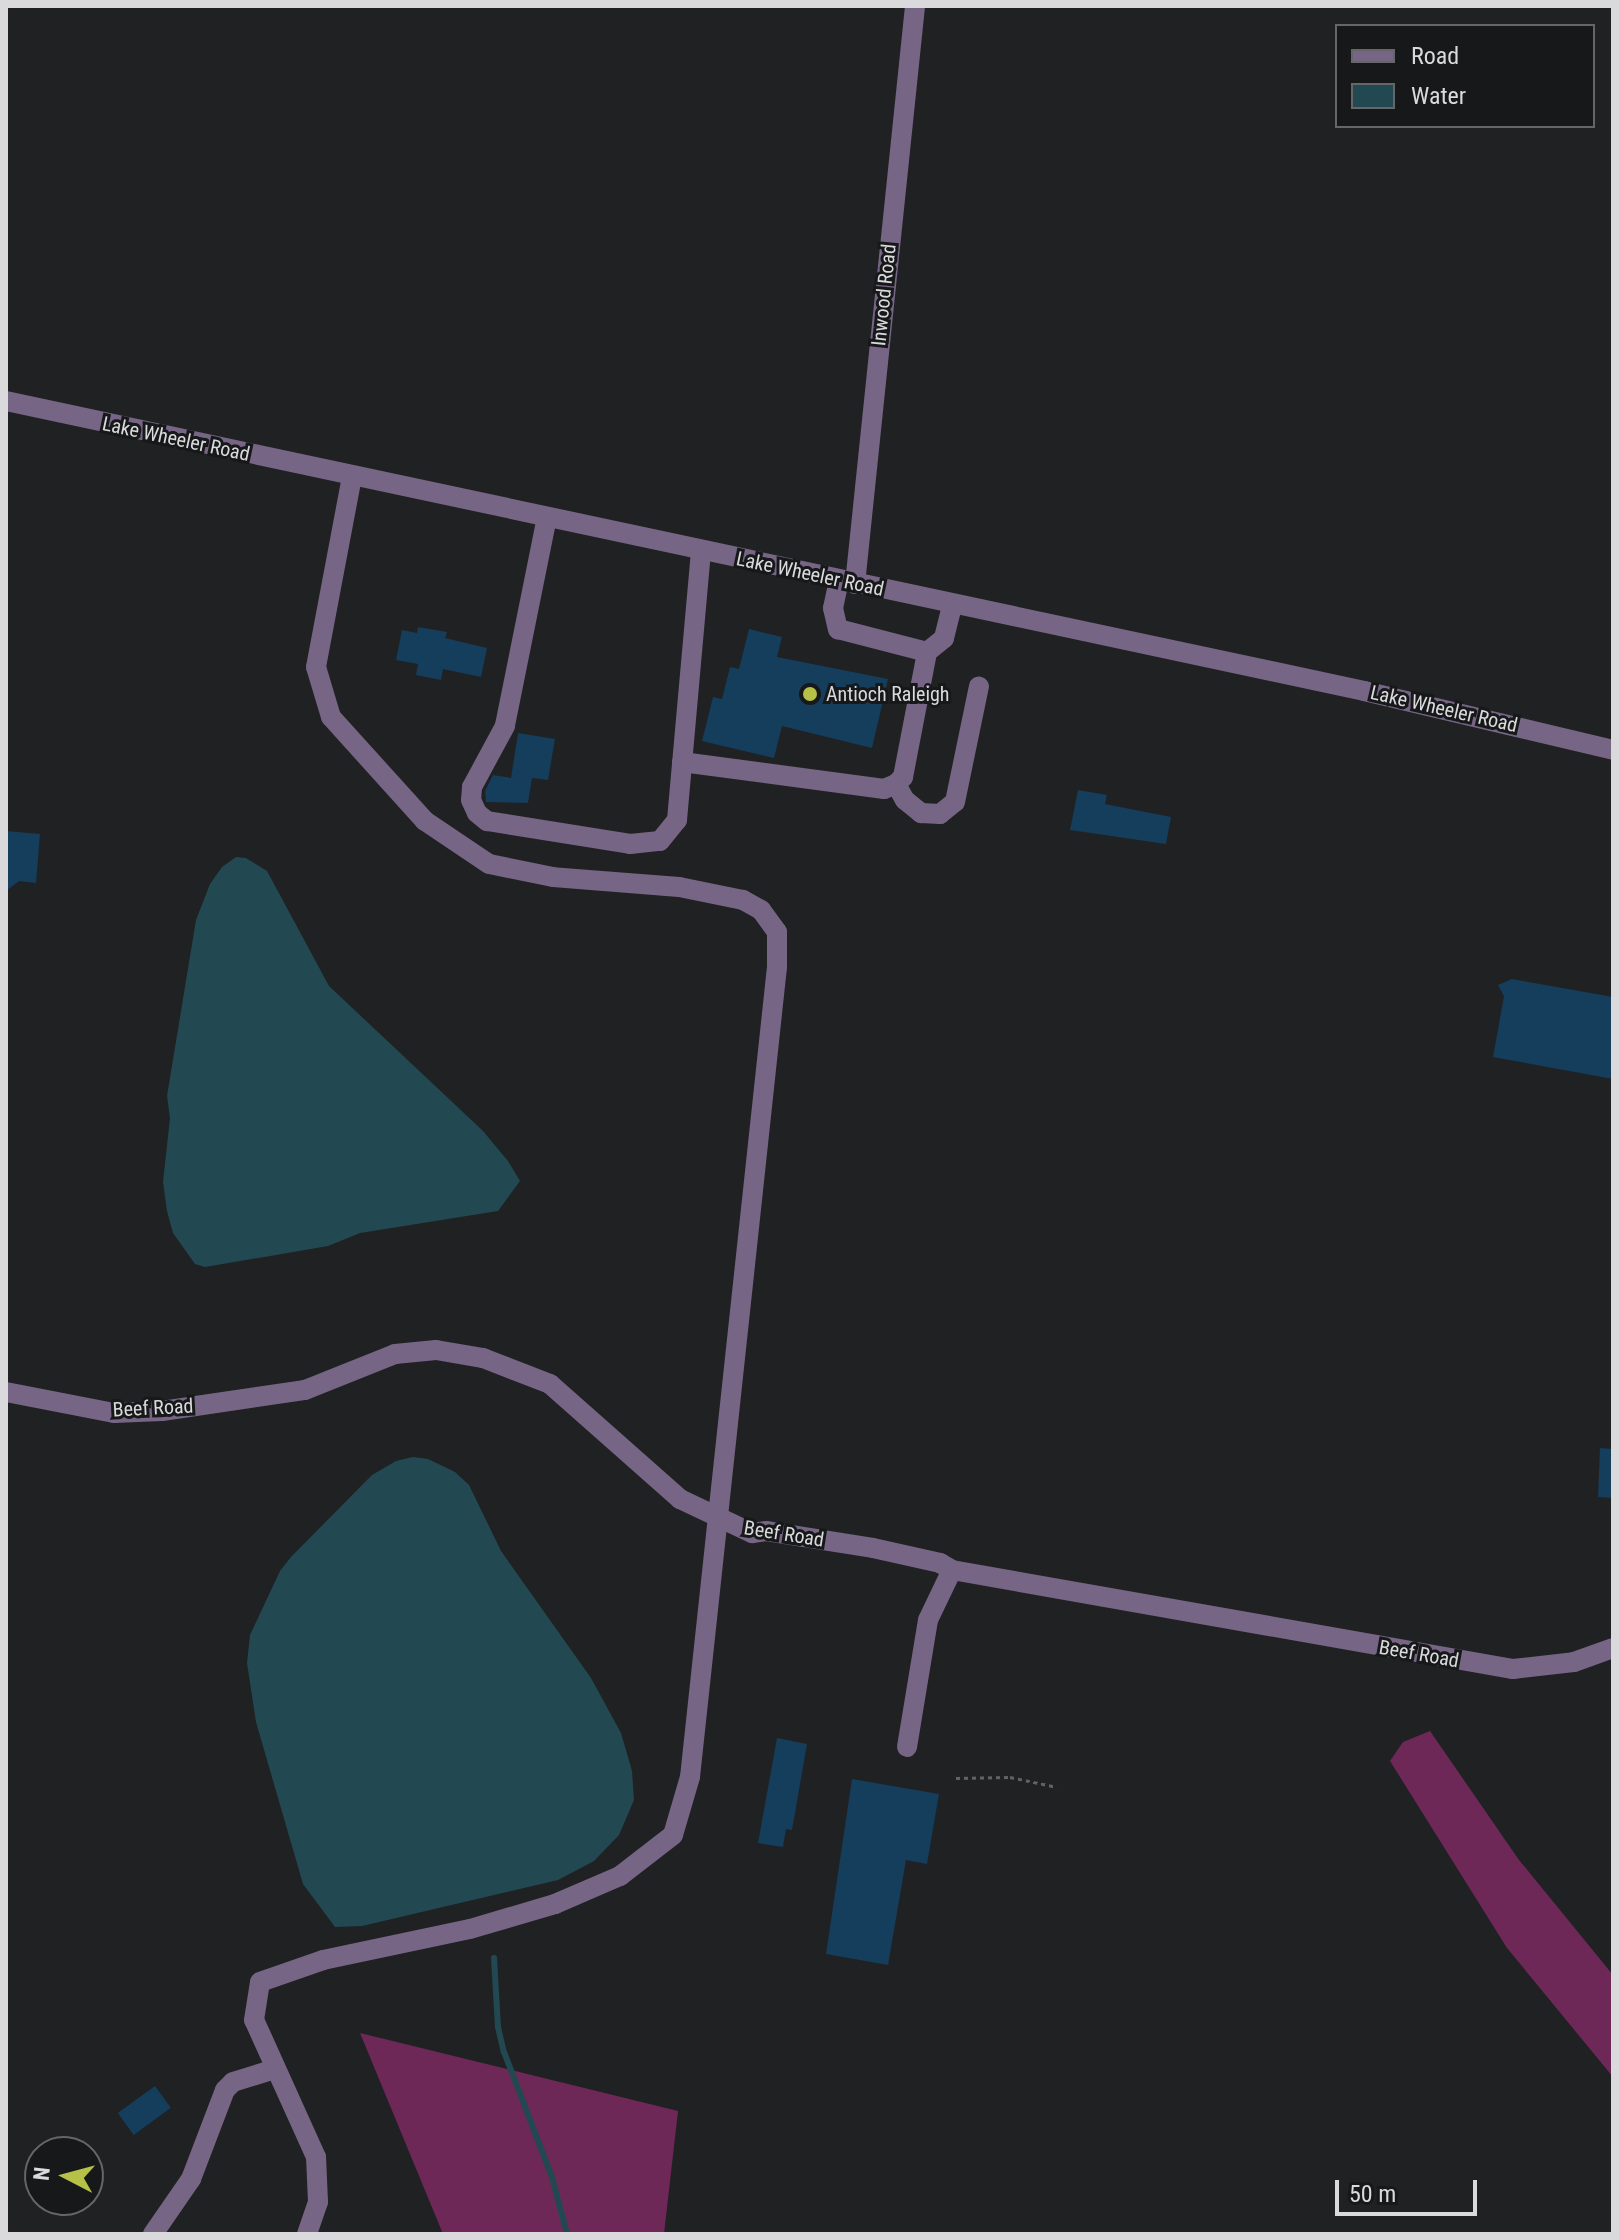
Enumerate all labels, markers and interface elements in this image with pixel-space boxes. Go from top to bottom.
legend [1335,24,1595,128]
text: Road [1411,42,1459,70]
text: Water [1411,82,1466,110]
street label: Inwood Road [867,243,901,347]
street label: Lake Wheeler Road [100,412,252,466]
street label: Lake Wheeler Road [734,547,886,601]
street label: Lake Wheeler Road [1368,680,1520,738]
place label: Antioch Raleigh [826,682,950,706]
marker: Antioch Raleigh [801,685,819,703]
street label: Beef Road [112,1394,194,1422]
street label: Beef Road [742,1516,826,1552]
street label: Beef Road [1377,1635,1461,1673]
north arrow [24,2136,104,2216]
scale bar [1339,2164,1481,2214]
text: N [28,2166,55,2182]
text: 50 m [1349,2180,1396,2208]

